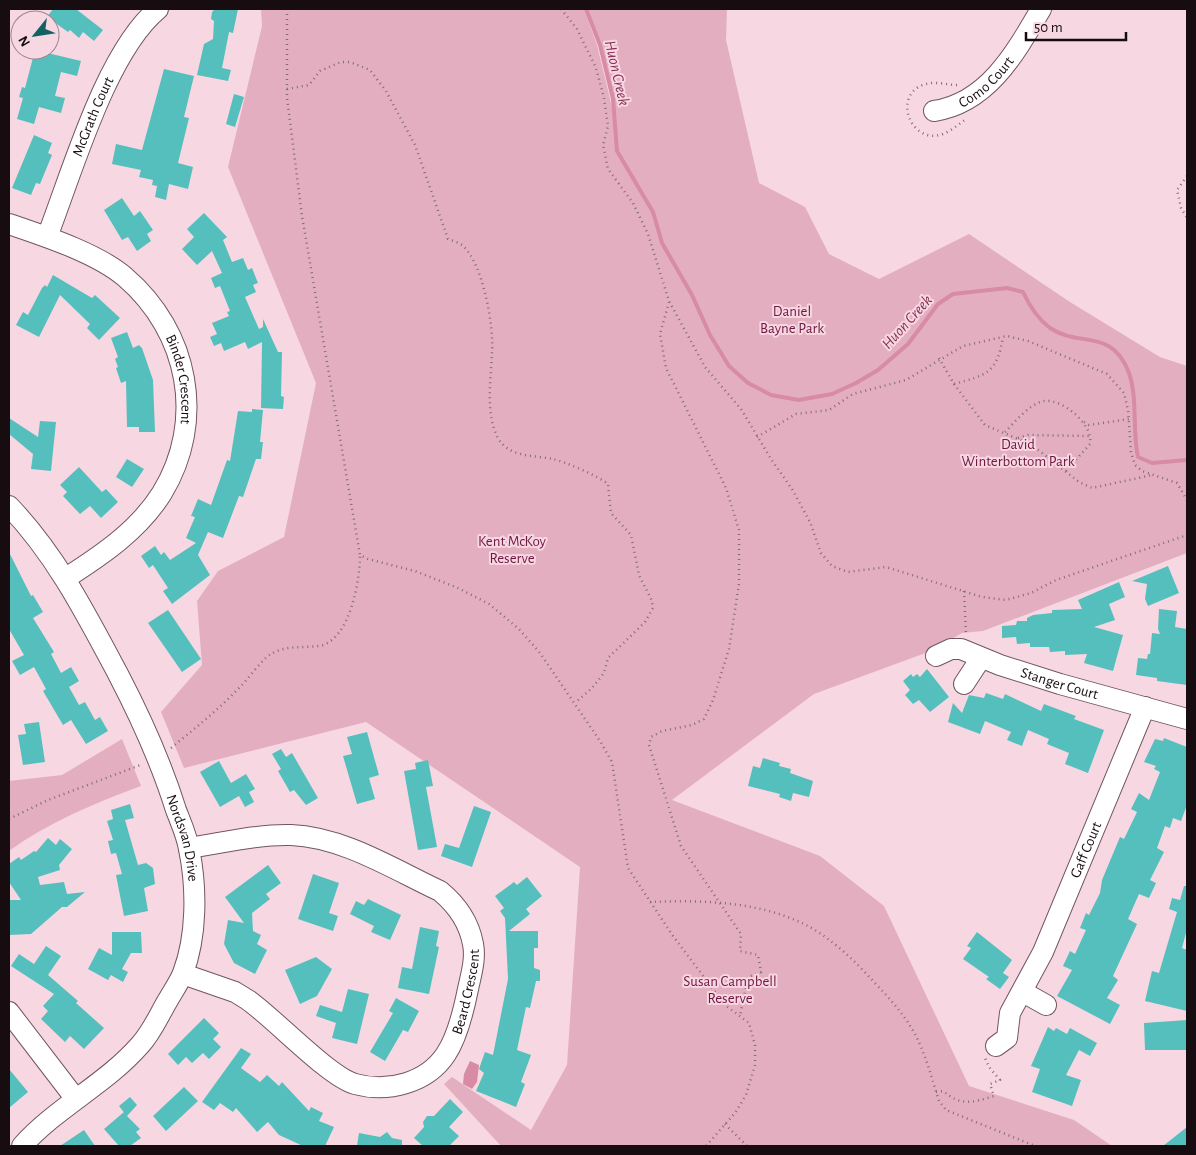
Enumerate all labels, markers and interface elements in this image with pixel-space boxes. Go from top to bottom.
north arrow [10,10,60,60]
scale bar [1026,10,1126,42]
text: 50 m [1034,20,1063,35]
text: N [16,33,33,49]
water label: Huon Creek [602,39,632,107]
street label: Como Court [956,54,1016,110]
street label: McGrath Court [70,74,116,158]
water label: Huon Creek [879,292,935,352]
park label: Daniel Bayne Park [760,304,824,336]
street label: Binder Crescent [163,332,194,425]
park label: David Winterbottom Park [961,437,1075,469]
park label: Kent McKoy Reserve [478,534,547,566]
street label: Stanger Court [1019,665,1100,702]
street label: Nordsvan Drive [164,792,201,882]
street label: Gaff Court [1067,819,1104,880]
street label: Beard Crescent [449,949,482,1036]
park label: Susan Campbell Reserve [683,974,777,1006]

